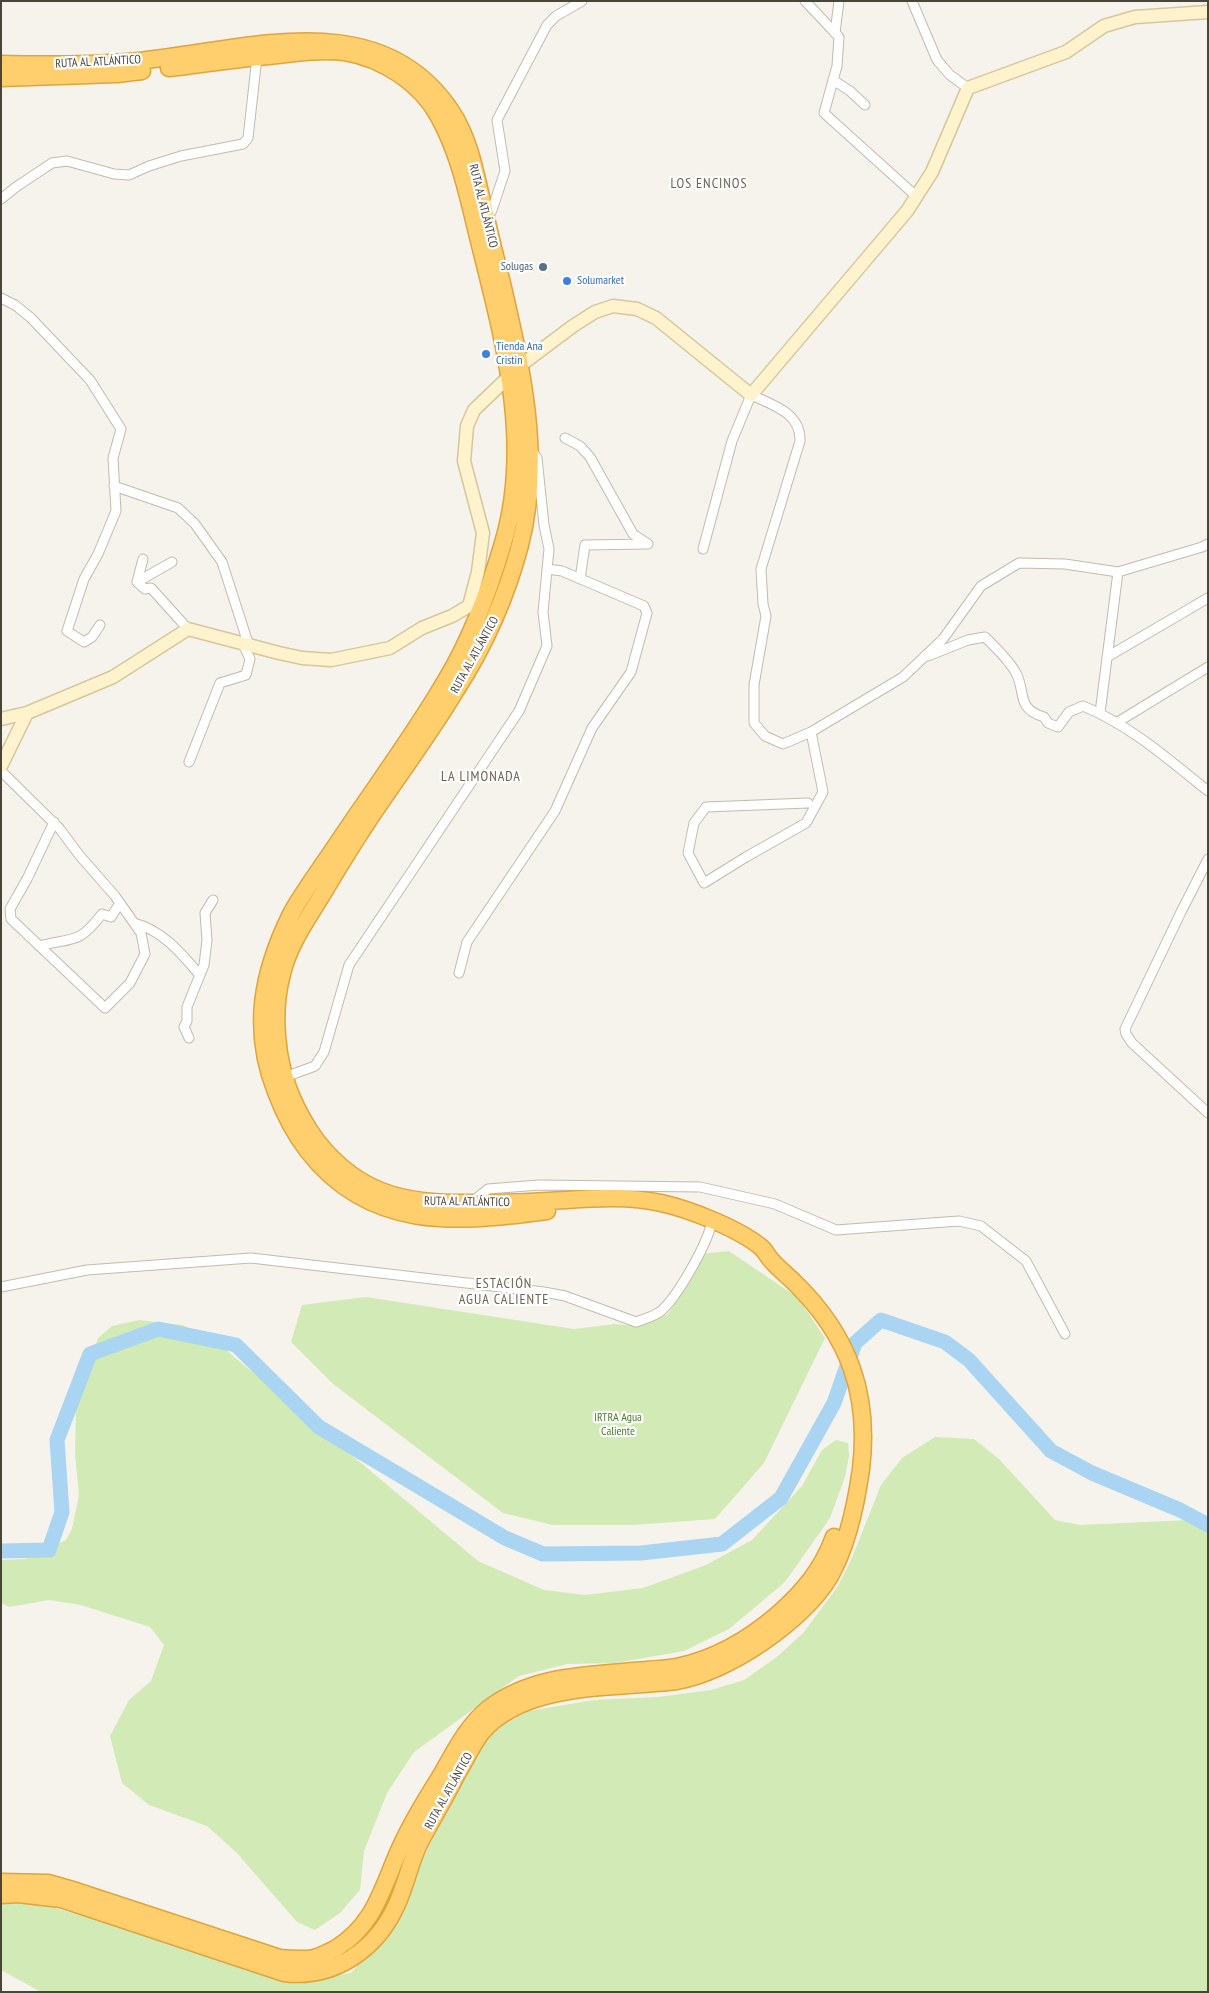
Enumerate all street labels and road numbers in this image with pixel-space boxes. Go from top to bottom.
street label: RUTA AL ATLÁNTICO [55,53,141,71]
street label: RUTA AL ATLÁNTICO [466,163,500,249]
street label: RUTA AL ATLÁNTICO [448,614,502,696]
street label: RUTA AL ATLÁNTICO [424,1194,510,1210]
street label: RUTA AL ATLÁNTICO [422,1750,476,1832]

